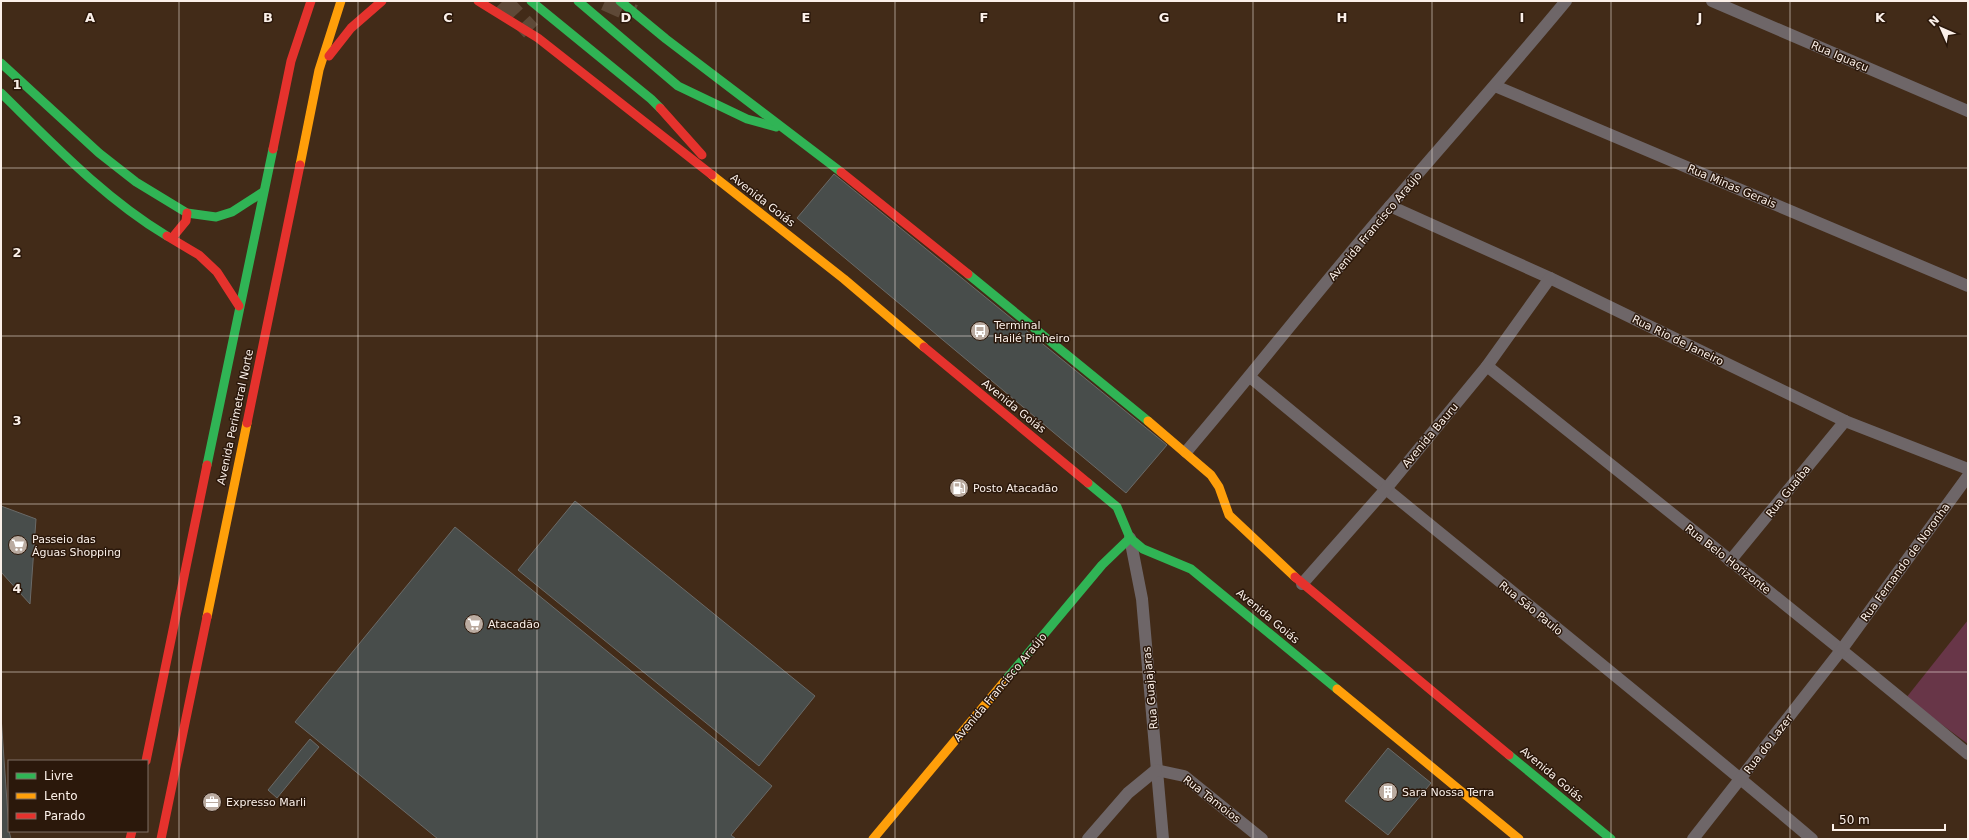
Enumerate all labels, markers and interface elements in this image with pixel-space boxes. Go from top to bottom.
north arrow [1921,8,1961,48]
text: A [85,10,95,25]
text: B [263,10,273,25]
text: C [443,10,453,25]
text: D [621,10,632,25]
text: E [802,10,810,25]
text: F [980,10,988,25]
text: G [1159,10,1169,25]
text: H [1337,10,1347,25]
text: I [1520,10,1524,25]
text: J [1697,10,1702,25]
text: K [1875,10,1886,25]
text: N [1926,13,1942,29]
street label: Rua Iguaçu [1809,38,1871,74]
text: 1 [12,77,22,92]
street label: Rua Minas Gerais [1685,162,1778,211]
street label: Avenida Francisco Araújo [1326,169,1425,283]
street label: Avenida Goiás [728,171,798,230]
text: 2 [12,245,22,260]
street label: Rua Rio de Janeiro [1630,313,1726,368]
place label: Terminal Hailé Pinheiro [993,319,1070,345]
bus stop icon: Terminal Hailé Pinheiro [969,320,991,342]
street label: Avenida Perimetral Norte [215,348,256,486]
street label: Avenida Goiás [979,377,1048,436]
street label: Avenida Bauru [1400,400,1461,470]
text: 3 [12,413,22,428]
street label: Rua Guaíba [1763,463,1813,520]
fuel station icon: Posto Atacadão [948,477,970,499]
place label: Posto Atacadão [973,482,1058,495]
street label: Rua Fernando de Noronha [1858,501,1953,624]
street label: Rua Belo Horizonte [1682,522,1773,597]
place label: Passeio das Águas Shopping [32,533,121,559]
supermarket icon: Passeio das Águas Shopping [7,534,29,556]
street label: Rua São Paulo [1496,579,1565,638]
text: 4 [12,581,22,596]
street label: Avenida Goiás [1234,586,1302,647]
supermarket icon: Atacadão [463,613,485,635]
place label: Atacadão [488,618,540,631]
street label: Avenida Francisco Araújo [951,630,1050,744]
street label: Rua Guajajaras [1140,646,1161,730]
street label: Rua do Lazer [1741,712,1796,776]
street label: Avenida Goiás [1518,744,1586,805]
legend [8,760,148,832]
text: Livre [44,769,73,783]
street label: Rua Tamoios [1181,773,1243,826]
building icon: Sara Nossa Terra [1377,781,1399,803]
place label: Sara Nossa Terra [1402,786,1494,799]
text: Lento [44,789,78,803]
office icon: Expresso Marli [201,791,223,813]
place label: Expresso Marli [226,796,306,809]
scale bar [1833,806,1945,832]
text: Parado [44,809,85,823]
text: 50 m [1839,813,1870,827]

